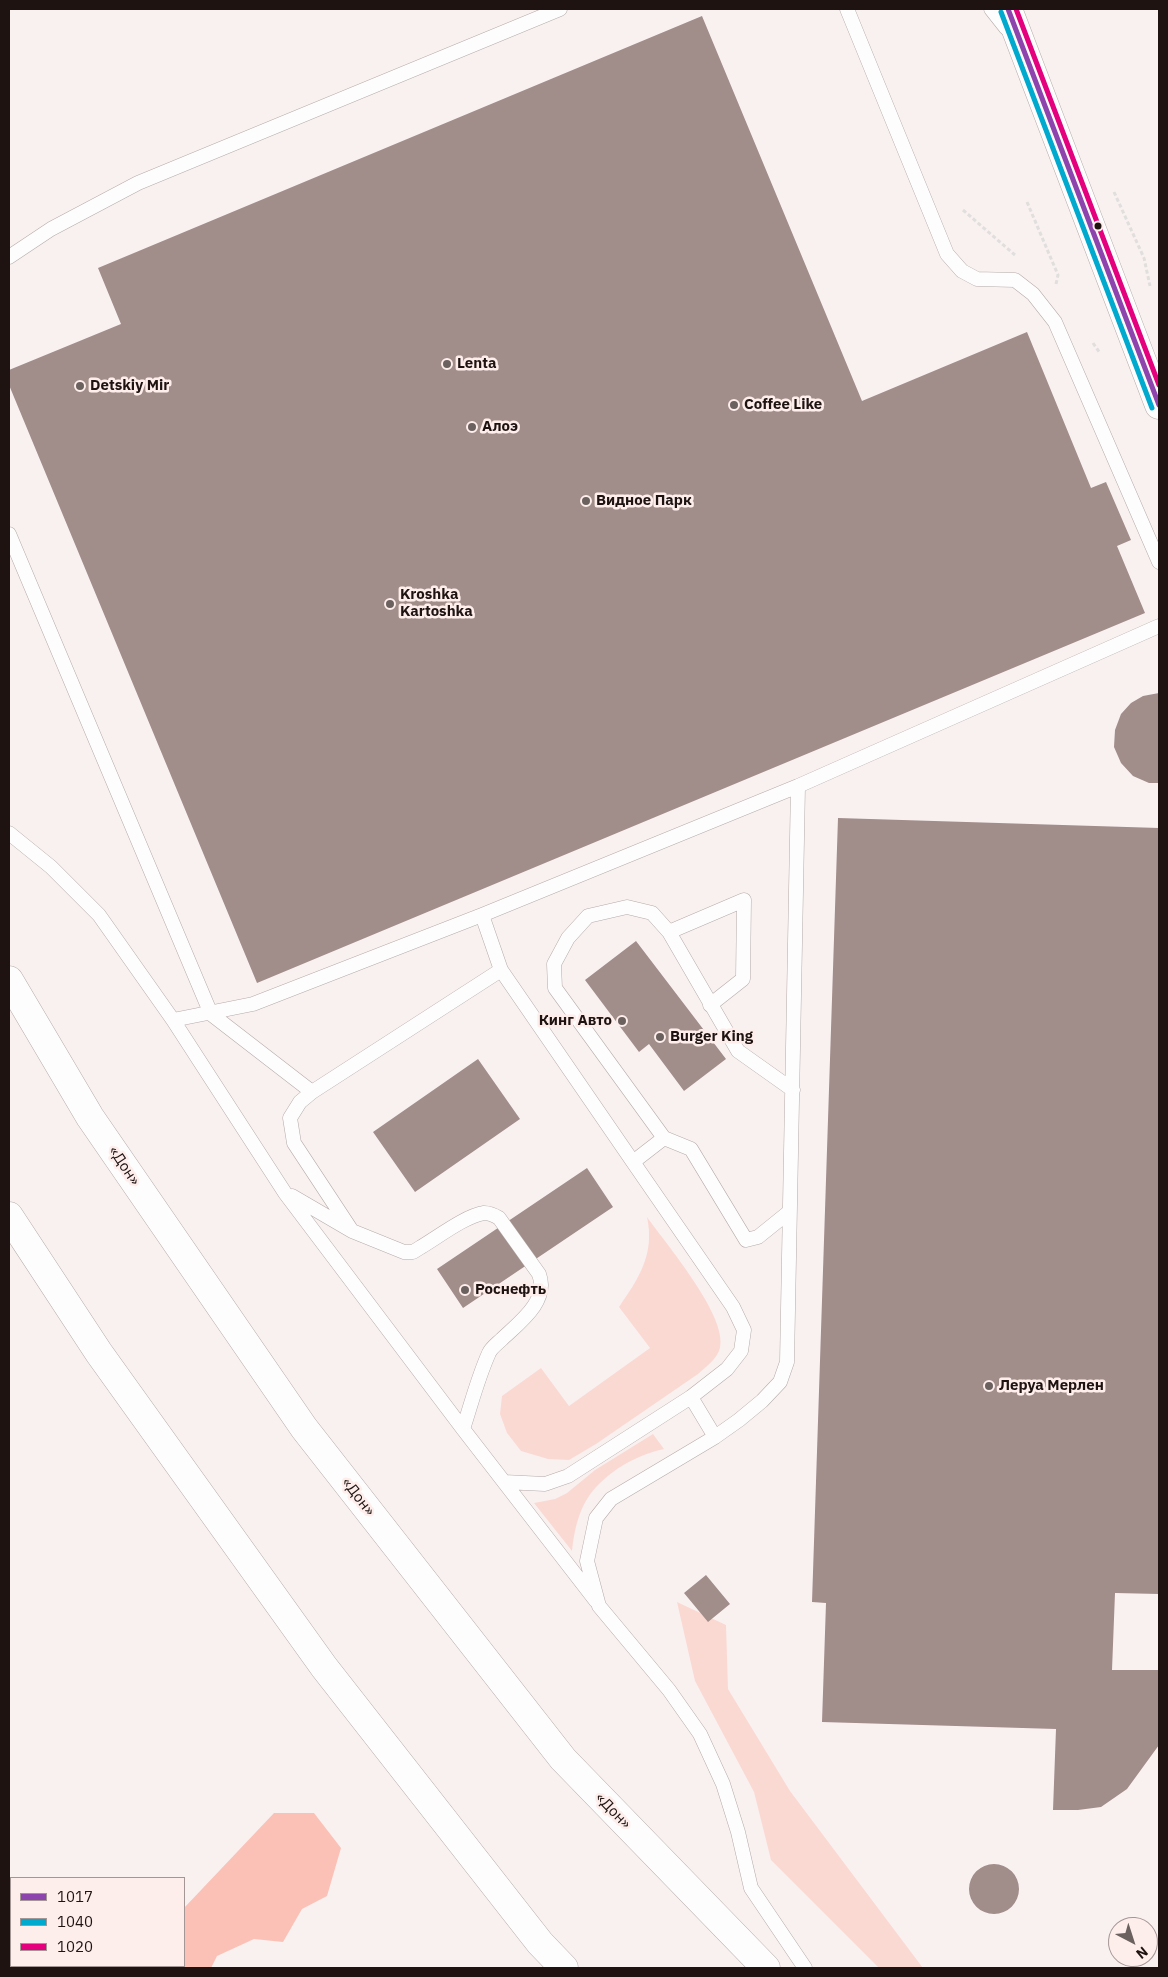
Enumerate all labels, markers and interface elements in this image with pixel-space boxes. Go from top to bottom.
unlabelled marker [1093,221,1103,231]
place label: Lenta [457,355,496,373]
marker: Lenta [441,358,453,370]
place label: Detskiy Mir [90,377,169,395]
marker: Detskiy Mir [74,380,86,392]
place label: Coffee Like [744,396,822,414]
marker: Coffee Like [728,399,740,411]
place label: Алоэ [482,418,518,436]
marker: Алоэ [466,421,478,433]
place label: Видное Парк [596,492,692,510]
marker: Видное Парк [580,495,592,507]
place label: Kroshka Kartoshka [400,586,473,621]
marker: Kroshka Kartoshka [384,598,396,610]
place label: Кинг Авто [539,1012,612,1030]
marker: Кинг Авто [616,1015,628,1027]
place label: Burger King [670,1028,753,1046]
marker: Burger King [654,1031,666,1043]
street label: «Дон» [104,1143,144,1189]
place label: Роснефть [475,1281,546,1299]
marker: Роснефть [459,1284,471,1296]
place label: Леруа Мерлен [999,1377,1104,1395]
marker: Леруа Мерлен [983,1380,995,1392]
street label: «Дон» [338,1474,378,1520]
street label: «Дон» [591,1789,635,1833]
legend [10,1877,185,1967]
text: 1017 [57,1887,93,1906]
text: 1040 [57,1912,93,1931]
north arrow [1108,1917,1158,1967]
text: 1020 [57,1937,93,1956]
text: N [1132,1943,1152,1963]

